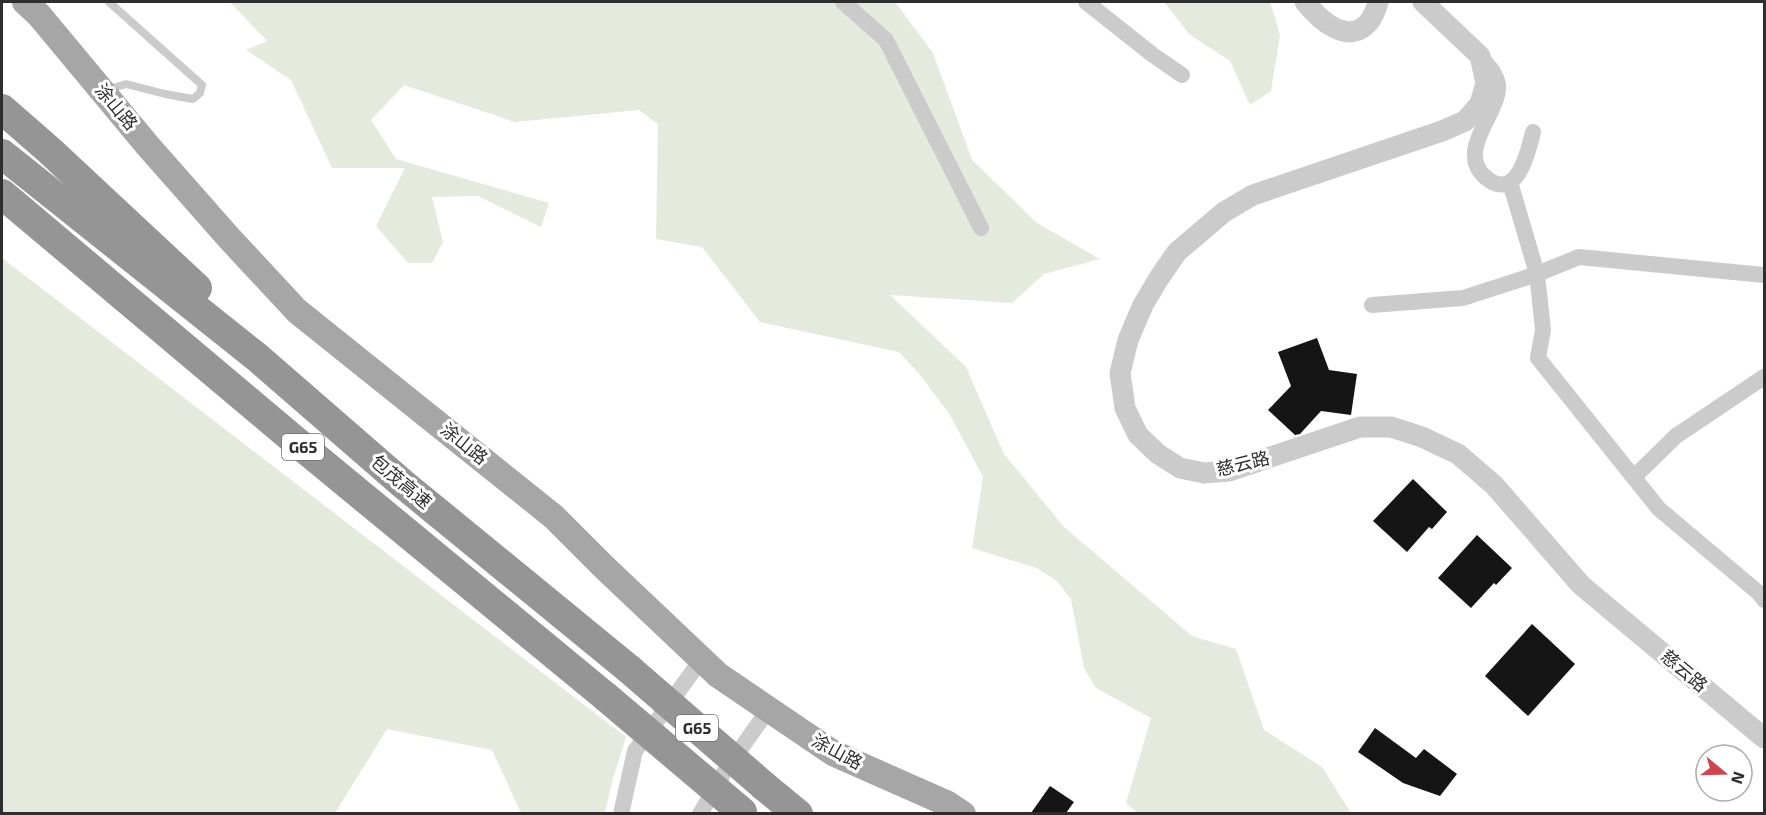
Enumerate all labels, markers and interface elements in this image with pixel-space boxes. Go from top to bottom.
street label: 涂山路 [91,79,143,134]
street label: 涂山路 [437,418,493,469]
road number: G65 [282,434,324,460]
street label: 慈云路 [1214,446,1272,480]
street label: 包茂高速 [367,450,436,513]
street label: 慈云路 [1657,644,1712,696]
road number: G65 [676,715,718,741]
street label: 涂山路 [808,729,866,774]
north arrow [1694,743,1754,803]
text: N [1728,769,1750,787]

